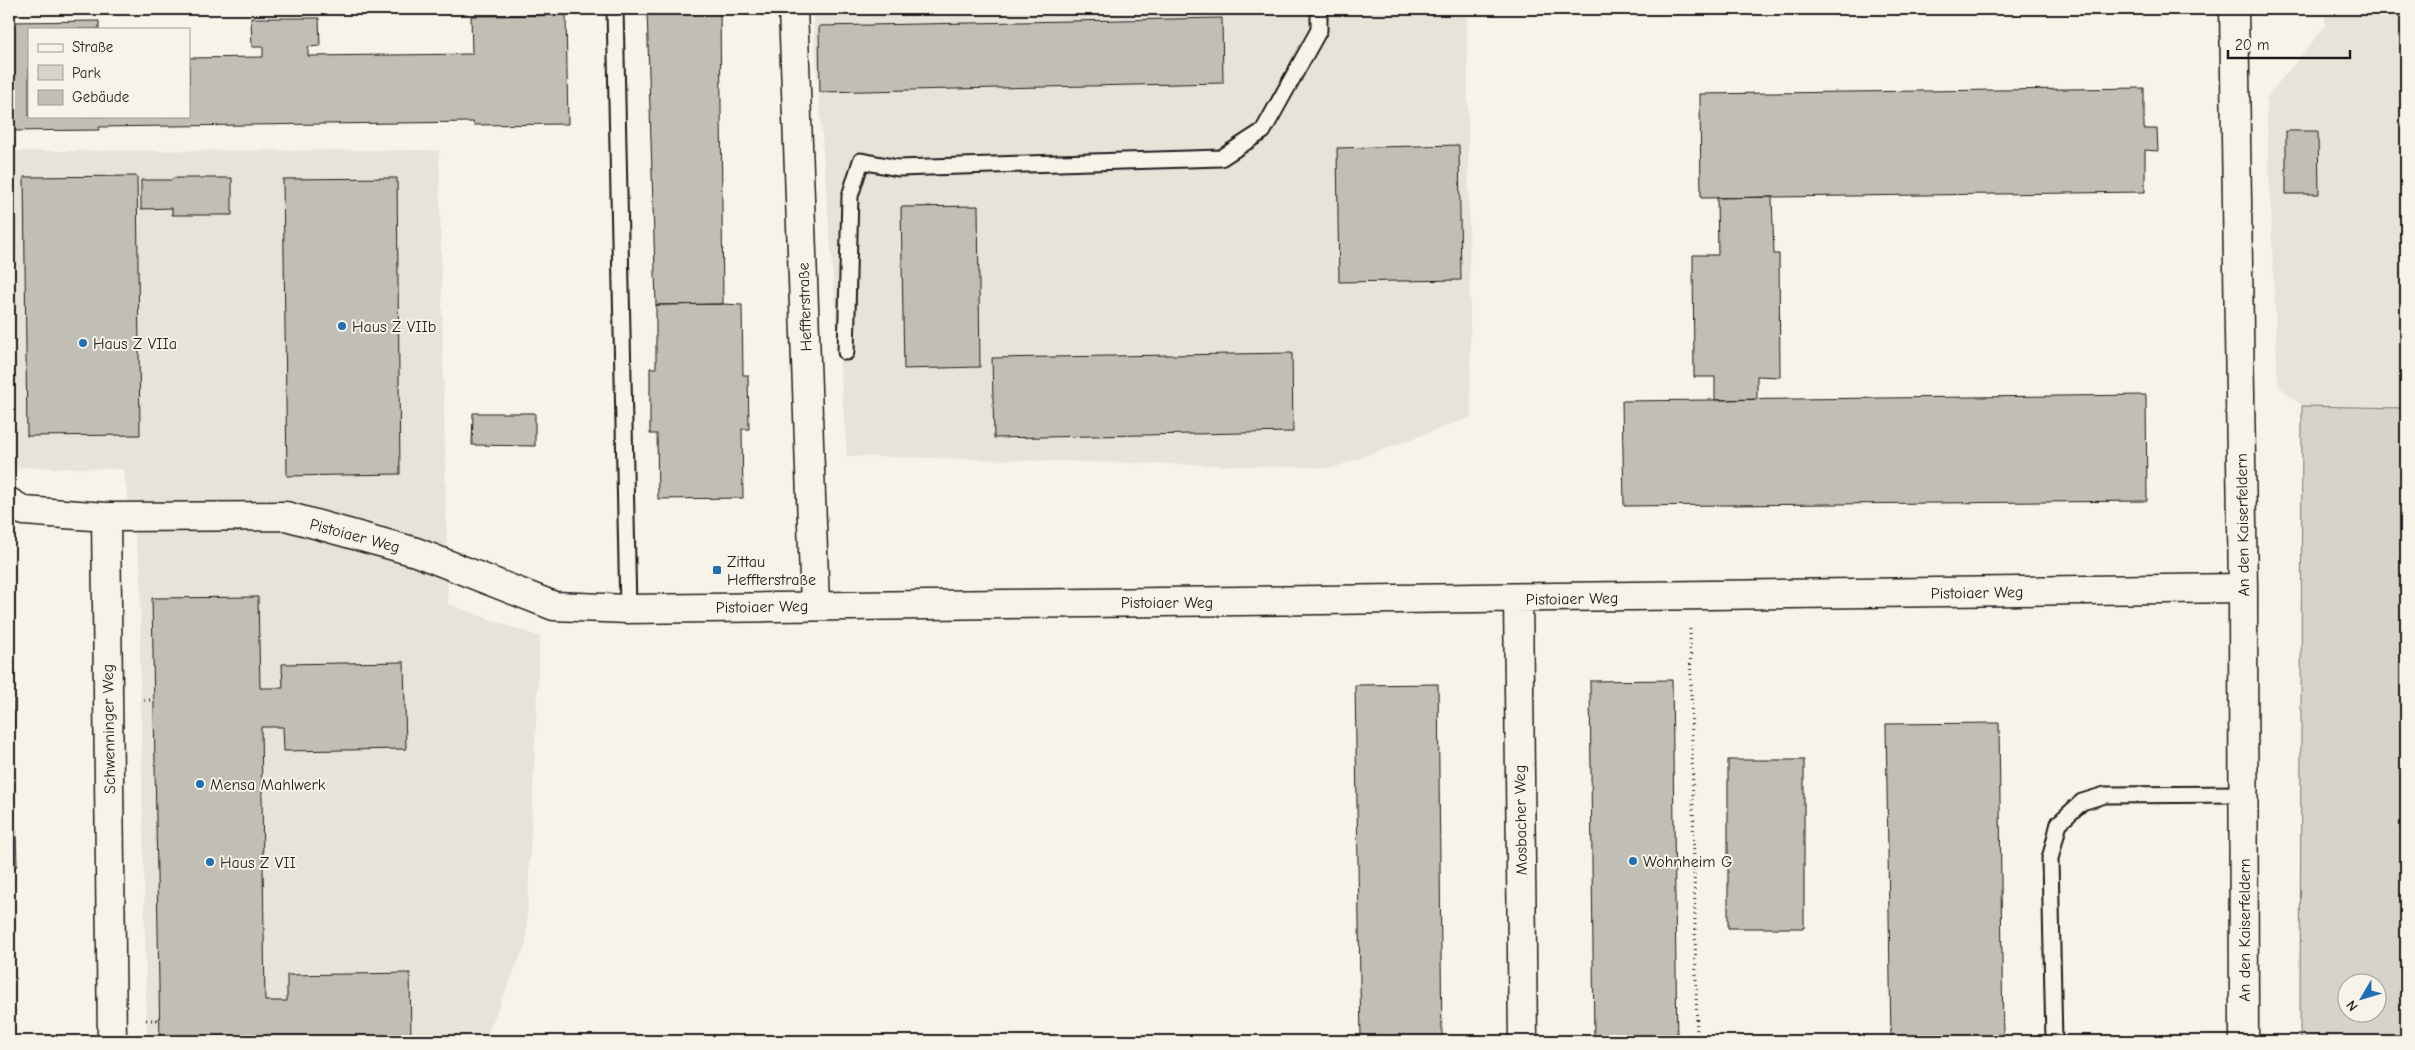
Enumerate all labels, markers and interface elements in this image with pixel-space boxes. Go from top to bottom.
legend [28,28,190,118]
scale bar [2228,28,2350,60]
text: 20 m [2235,36,2269,54]
text: Straße [72,38,114,56]
text: Park [72,64,101,82]
text: Gebäude [72,88,130,106]
street label: Heffterstraße [794,262,816,352]
place label: Haus Z VIIb [352,318,436,336]
marker: Haus Z VIIb [336,320,348,332]
place label: Haus Z VIIa [93,335,177,353]
marker: Haus Z VIIa [77,337,89,349]
street label: An den Kaiserfeldern [2233,453,2253,597]
street label: Pistoiaer Weg [308,515,402,557]
place label: Zittau Heffterstraße [727,553,816,589]
marker: Zittau Heffterstraße [711,564,723,576]
street label: Pistoiaer Weg [1931,583,2024,603]
street label: Pistoiaer Weg [1526,589,1619,609]
street label: Pistoiaer Weg [1121,594,1213,612]
street label: Pistoiaer Weg [716,597,809,617]
street label: Schwenninger Weg [99,664,119,794]
street label: Mosbacher Weg [1511,765,1531,875]
place label: Mensa Mahlwerk [210,776,326,794]
marker: Mensa Mahlwerk [194,778,206,790]
place label: Wohnheim G [1643,853,1732,871]
place label: Haus Z VII [220,854,296,872]
marker: Wohnheim G [1627,855,1639,867]
marker: Haus Z VII [204,856,216,868]
street label: An den Kaiserfeldern [2236,858,2254,1002]
north arrow [2338,972,2388,1022]
text: N [2343,997,2362,1015]

